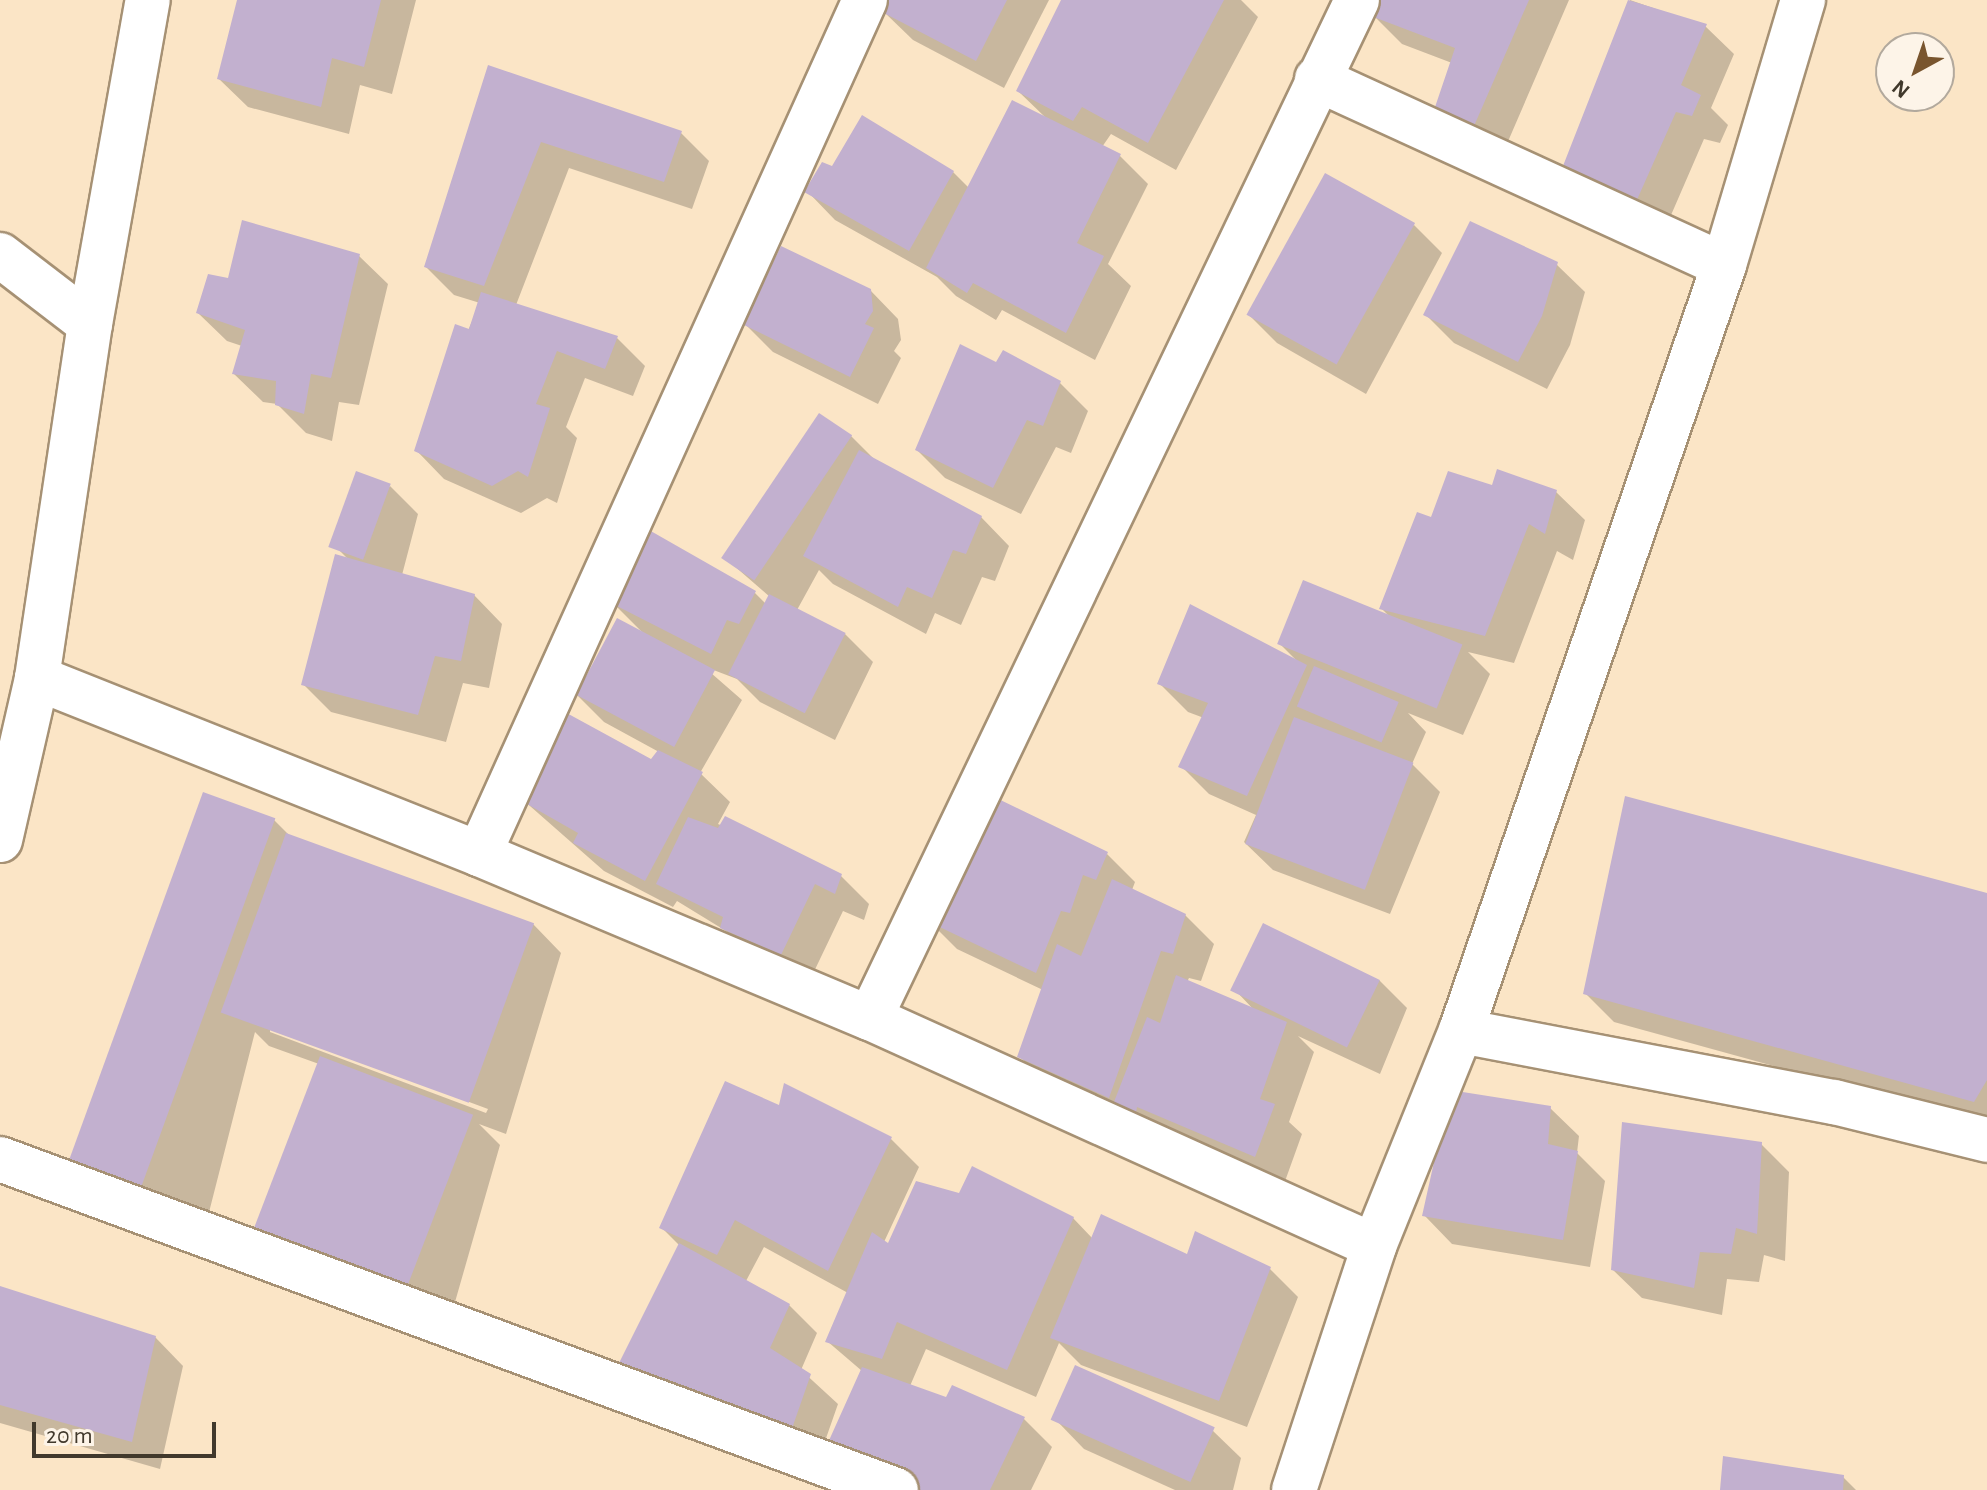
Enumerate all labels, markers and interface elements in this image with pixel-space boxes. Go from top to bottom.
north arrow [1875,32,1955,112]
text: N [1888,76,1914,102]
scale bar [36,1406,220,1456]
text: 20 m [46,1424,93,1448]

